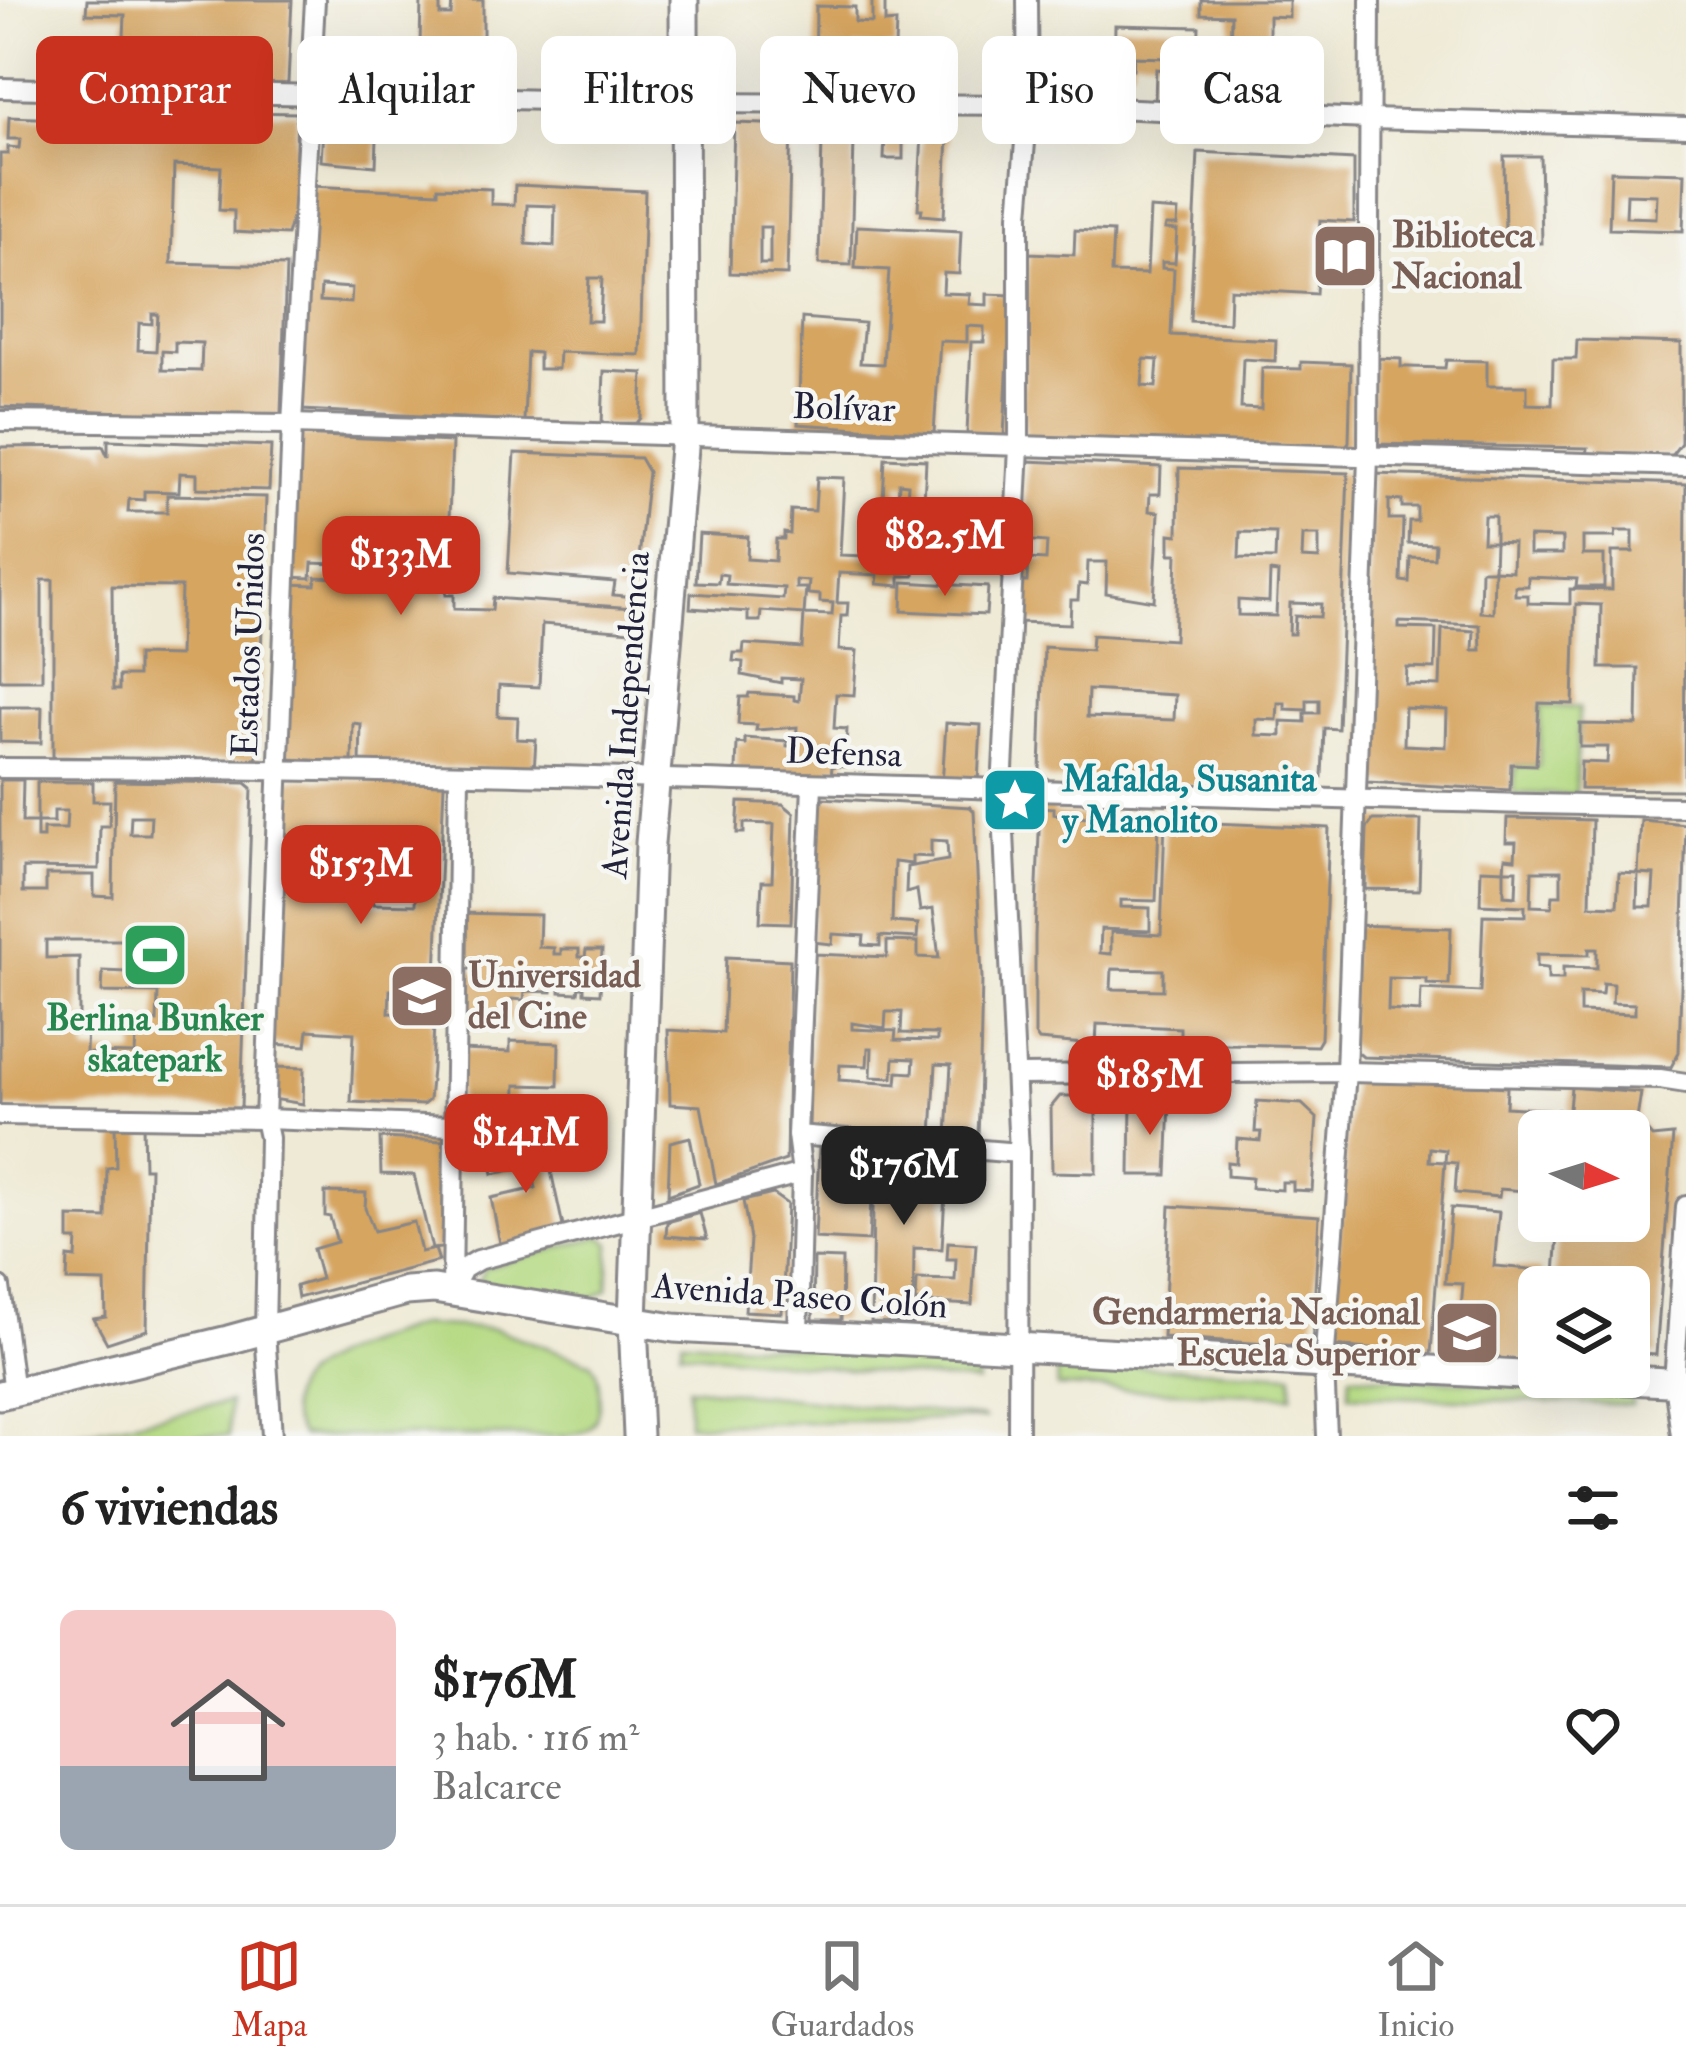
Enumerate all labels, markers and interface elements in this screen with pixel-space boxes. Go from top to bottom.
chip: Comprar [36,36,273,144]
chip: Alquilar [297,36,517,144]
chip: Filtros [541,36,736,144]
chip: Nuevo [760,36,958,144]
chip: Piso [982,36,1136,144]
chip: Casa [1160,36,1324,144]
place label: Biblioteca Nacional [1391,213,1535,299]
library icon: Biblioteca Nacional [1310,221,1380,291]
street label: Bolívar [792,384,897,432]
pin: $82.5M [847,497,1043,599]
text: $82.5M [884,511,1006,560]
pin: $133M [317,516,485,618]
text: $133M [349,530,453,579]
street label: Estados Unidos [223,532,275,758]
street label: Avenida Independencia [592,549,660,881]
street label: Defensa [785,728,904,778]
place label: Mafalda, Susanita y Manolito [1061,757,1318,844]
place icon: Mafalda, Susanita y Manolito [980,765,1050,835]
pin: $153M [277,825,445,927]
text: $153M [308,839,414,888]
sports icon: Berlina Bunker skatepark [120,920,190,990]
place label: Universidad del Cine [468,953,641,1039]
school or university icon: Universidad del Cine [387,961,457,1031]
place label: Berlina Bunker skatepark [46,996,264,1082]
pin: $185M [1066,1036,1234,1138]
text: $185M [1095,1050,1205,1099]
pin: $141M [442,1094,610,1196]
text: $141M [472,1108,580,1157]
north arrow [1518,1110,1650,1242]
map controls [1518,1110,1650,1398]
pin: $176M [820,1126,988,1228]
text: $176M [848,1140,960,1189]
street label: Avenida Paseo Colón [650,1263,949,1329]
button: layers [1518,1266,1650,1398]
place label: Gendarmeria Nacional Escuela Superior [1092,1290,1421,1376]
school or university icon: Gendarmeria Nacional Escuela Superior [1432,1298,1502,1368]
icon: filters [1560,1475,1626,1541]
text: 6 viviendas [60,1476,278,1540]
text: $176M [432,1649,578,1713]
icon: home [156,1658,300,1802]
icon: heart [1560,1697,1626,1763]
text: 3 hab. · 116 m² [432,1713,639,1762]
text: Balcarce [432,1762,562,1811]
tab: Mapa [232,1933,307,2046]
tab: Guardados [771,1933,914,2046]
tab: Inicio [1378,1933,1454,2046]

